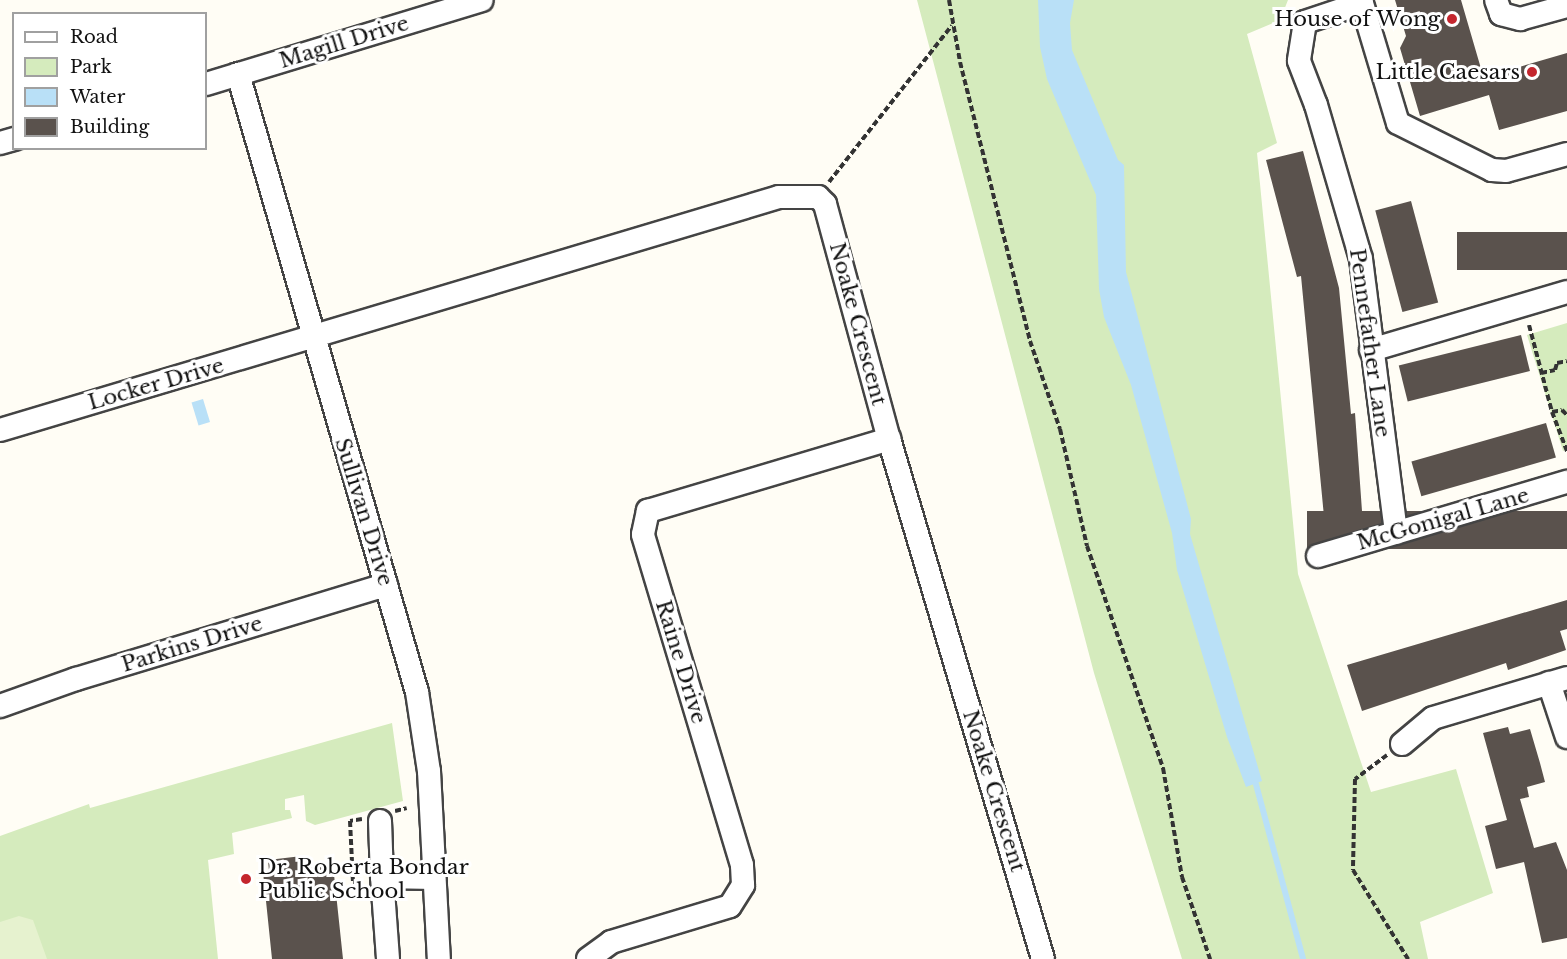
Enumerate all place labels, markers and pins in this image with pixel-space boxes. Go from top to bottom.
place label: House of Wong [1274,6,1440,32]
marker: House of Wong [1445,12,1459,26]
place label: Little Caesars [1376,59,1520,85]
marker: Little Caesars [1525,65,1539,79]
place label: Dr. Roberta Bondar Public School [258,854,469,904]
marker: Dr. Roberta Bondar Public School [239,872,253,886]

